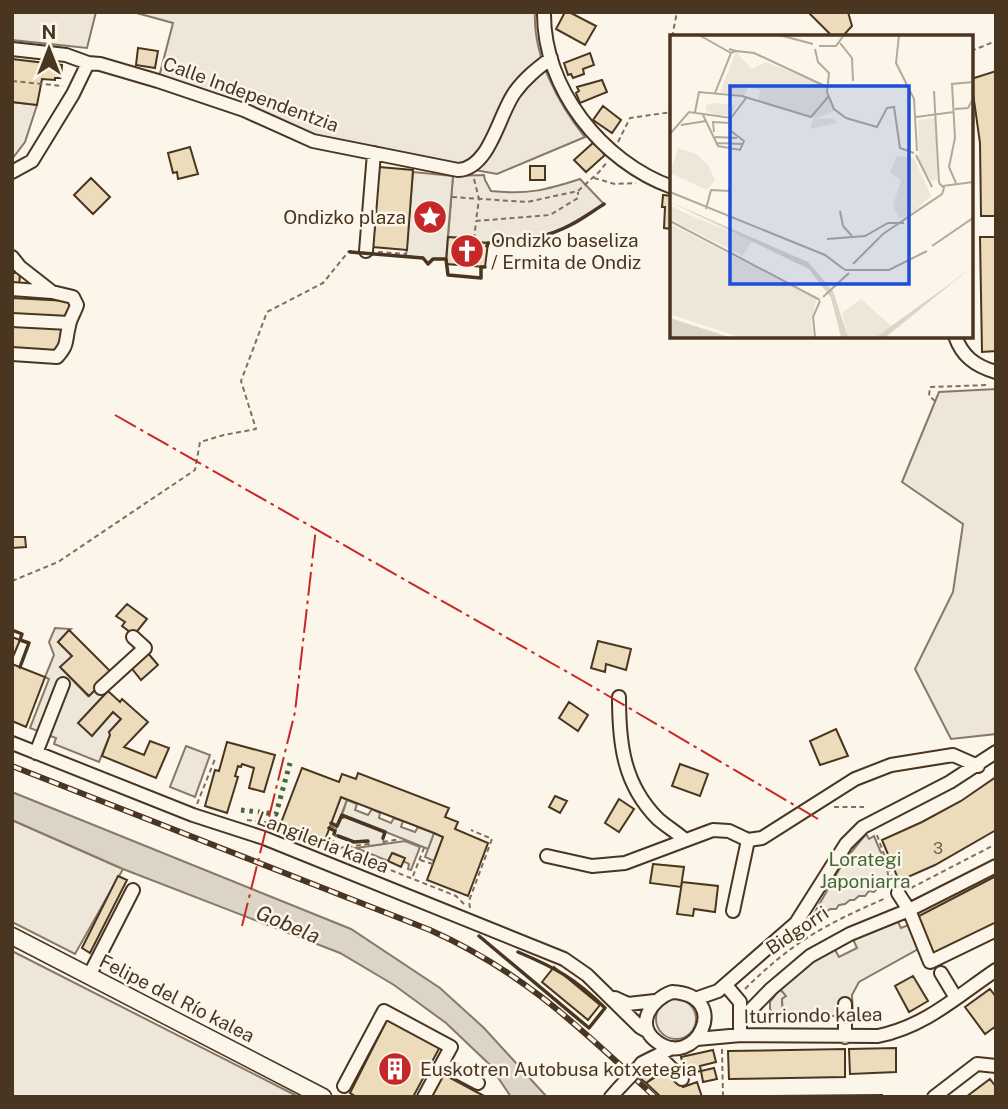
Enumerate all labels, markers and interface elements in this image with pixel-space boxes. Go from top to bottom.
north arrow [14,14,84,84]
text: N [42,21,56,43]
inset map [670,35,973,338]
street label: Calle Independentzia [160,52,342,136]
place icon: Ondizko plaza [411,198,449,236]
place label: Ondizko plaza [283,206,406,228]
place label: Ondizko baseliza / Ermita de Ondiz [491,229,641,273]
church icon: Ondizko baseliza / Ermita de Ondiz [448,232,486,270]
street label: Langileria kalea [254,807,392,877]
house number: 3 [933,839,943,858]
park label: Lorategi Japoniarra [819,848,911,892]
water label: Gobela [252,899,324,949]
street label: Bidgorri [762,901,832,959]
street label: Felipe del Río kalea [96,949,258,1047]
street label: Iturriondo kalea [743,1003,883,1027]
building icon: Euskotren Autobusa kotxetegia [376,1050,414,1088]
place label: Euskotren Autobusa kotxetegia [420,1058,697,1080]

